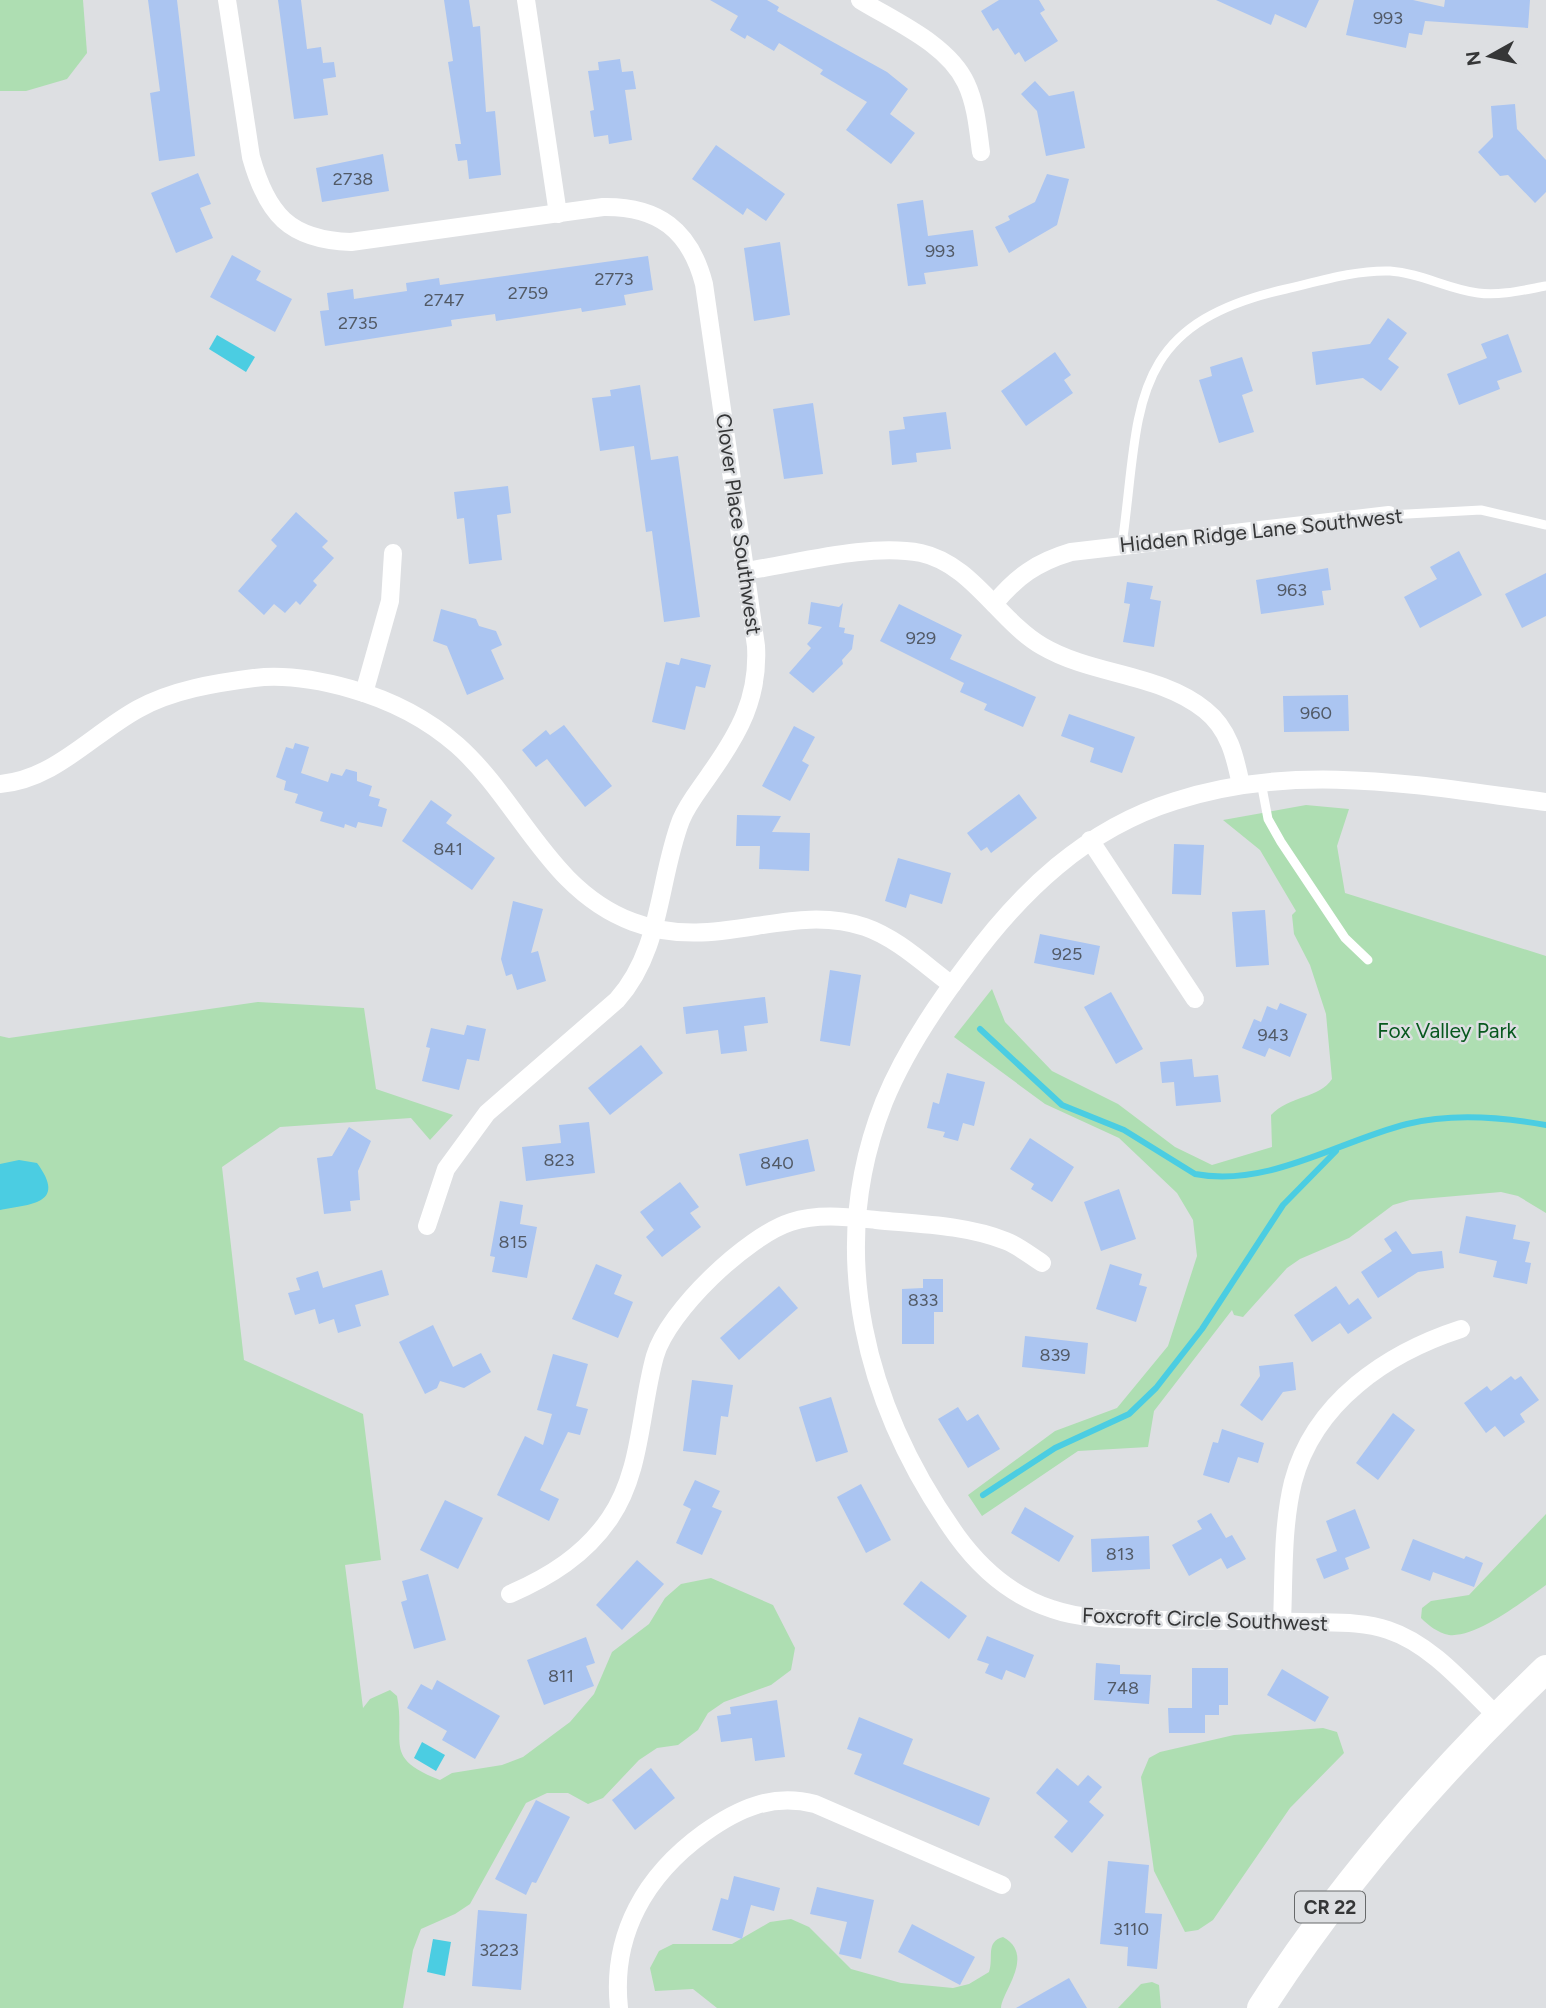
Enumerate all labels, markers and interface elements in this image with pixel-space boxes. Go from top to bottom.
house number: 993 [1373,7,1403,29]
north arrow [1455,21,1525,91]
text: N [1461,49,1486,67]
house number: 2738 [333,168,373,190]
house number: 993 [925,240,955,262]
house number: 2773 [594,268,634,290]
house number: 2759 [508,282,548,304]
house number: 2747 [424,289,465,311]
house number: 2735 [338,312,378,334]
street label: Clover Place Southwest [711,412,767,636]
street label: Hidden Ridge Lane Southwest [1118,503,1404,557]
house number: 963 [1277,579,1307,601]
house number: 929 [906,627,936,649]
house number: 960 [1300,702,1332,724]
house number: 841 [433,838,463,860]
house number: 925 [1052,943,1082,965]
park label: Fox Valley Park [1377,1018,1518,1043]
house number: 943 [1257,1024,1289,1046]
house number: 823 [544,1149,574,1171]
house number: 840 [760,1152,794,1174]
house number: 815 [499,1231,527,1253]
house number: 833 [908,1289,938,1311]
house number: 839 [1039,1344,1071,1366]
house number: 813 [1106,1543,1134,1565]
street label: Foxcroft Circle Southwest [1082,1602,1329,1636]
house number: 811 [548,1665,574,1687]
house number: 748 [1107,1677,1139,1699]
road number: CR 22 [1295,1892,1365,1923]
house number: 3110 [1113,1918,1149,1940]
house number: 3223 [479,1939,519,1961]

